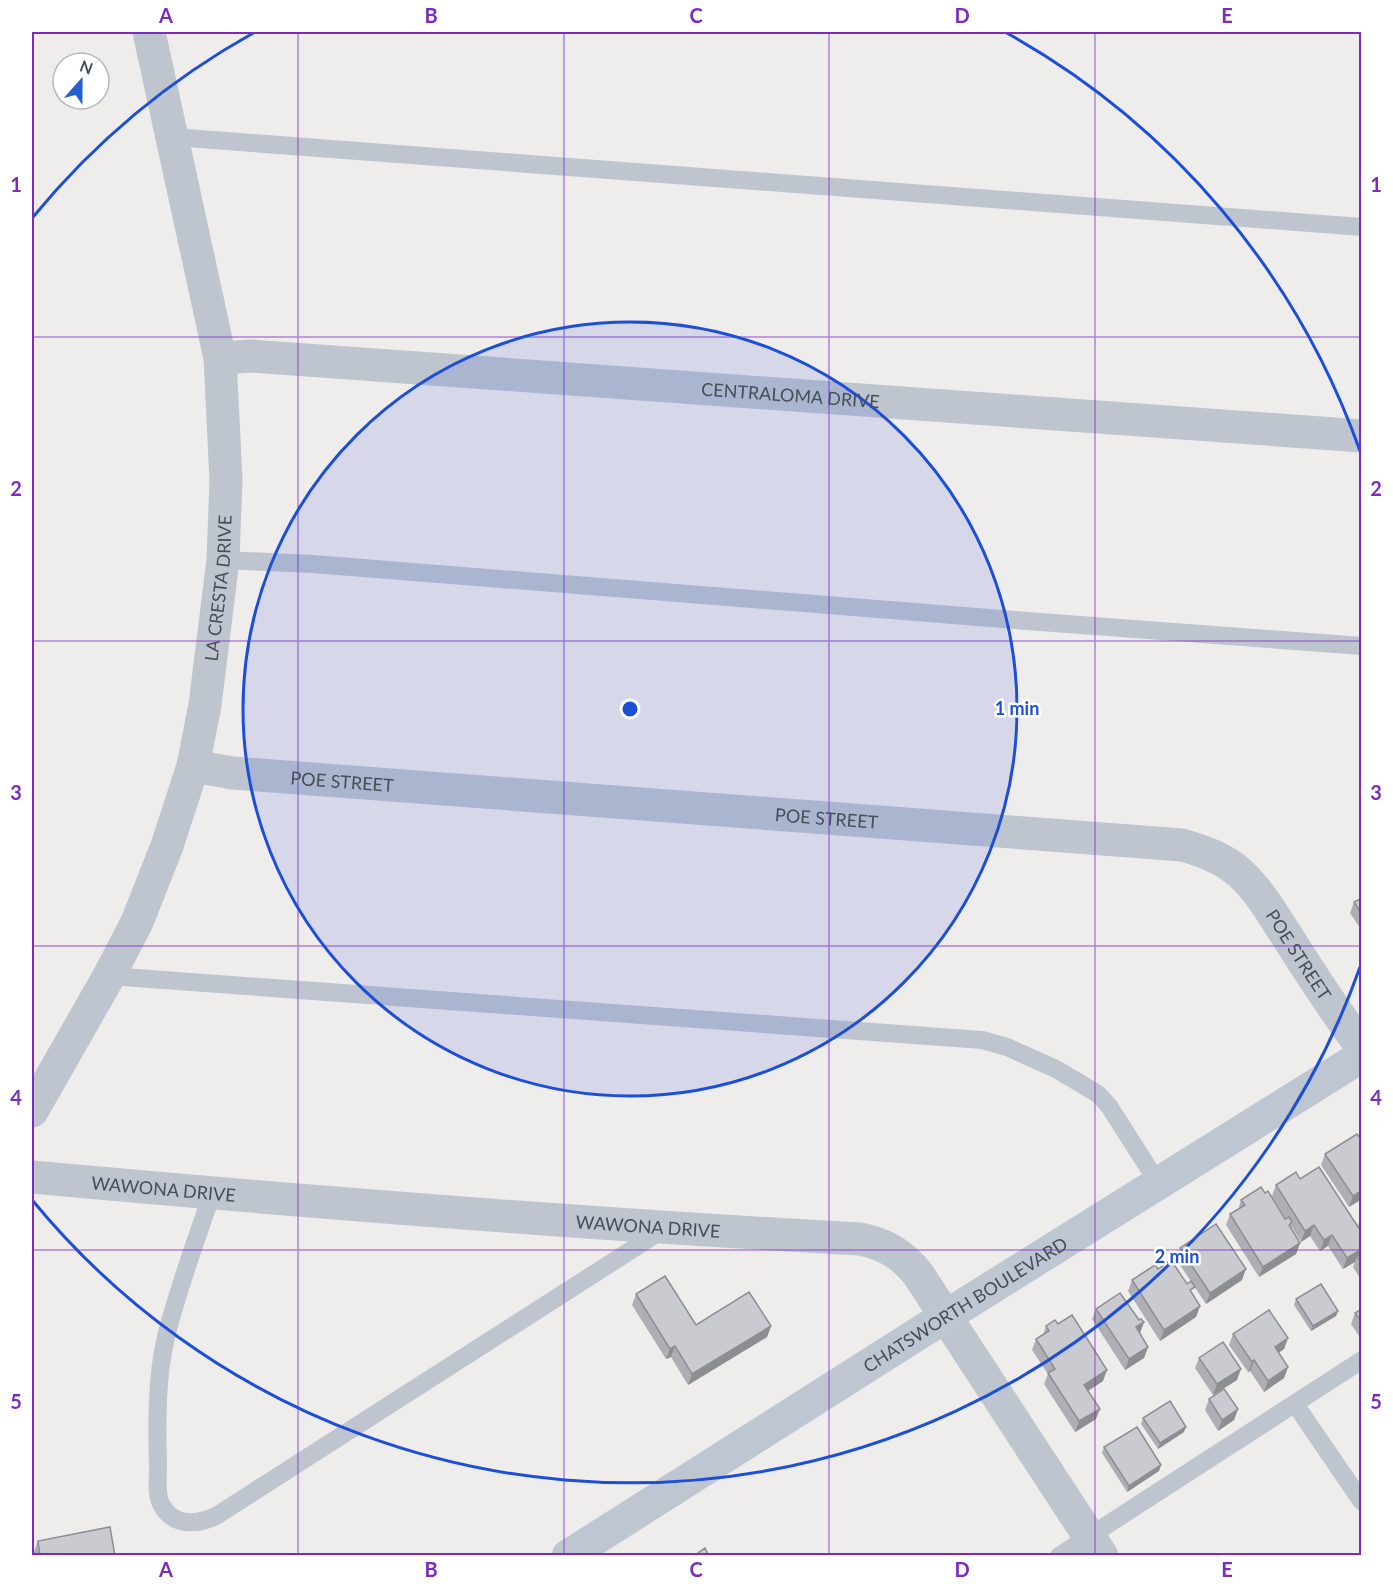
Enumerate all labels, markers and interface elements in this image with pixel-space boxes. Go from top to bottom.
text: A [158,3,173,27]
text: B [424,3,438,27]
text: C [689,3,703,27]
text: D [954,3,970,27]
text: E [1221,3,1233,27]
north arrow [51,51,111,111]
text: N [77,55,96,78]
text: 1 [10,172,22,196]
text: 1 [1370,172,1382,196]
street label: CENTRALOMA DRIVE [701,377,881,412]
text: 2 [10,476,22,500]
text: 2 [1370,476,1382,500]
street label: LA CRESTA DRIVE [200,514,236,663]
text: 1 min [995,697,1039,719]
centre of rings [620,699,640,719]
street label: POE STREET [290,766,395,796]
text: 3 [10,780,22,804]
text: 3 [1370,780,1382,804]
street label: POE STREET [774,803,879,833]
street label: POE STREET [1262,905,1336,1004]
text: 4 [10,1085,22,1109]
text: 4 [1370,1085,1382,1109]
street label: WAWONA DRIVE [90,1171,237,1206]
street label: WAWONA DRIVE [575,1210,721,1242]
street label: CHATSWORTH BOULEVARD [859,1232,1071,1377]
text: 2 min [1155,1245,1199,1267]
text: 5 [10,1389,22,1413]
text: 5 [1370,1389,1382,1413]
text: A [158,1557,173,1581]
text: B [424,1557,438,1581]
text: C [689,1557,703,1581]
text: D [954,1557,970,1581]
text: E [1221,1557,1233,1581]

